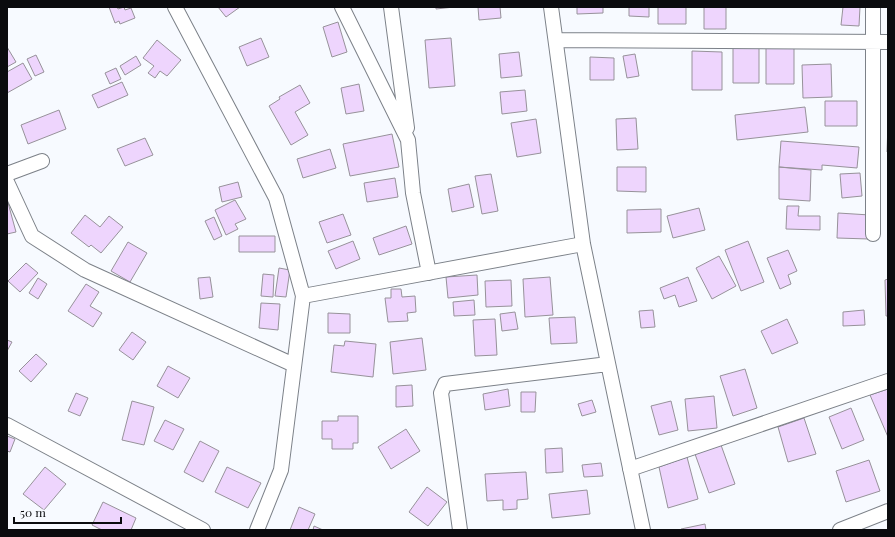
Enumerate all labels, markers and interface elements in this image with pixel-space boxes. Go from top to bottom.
scale bar [14,499,121,525]
text: 50 m [20,504,46,520]

